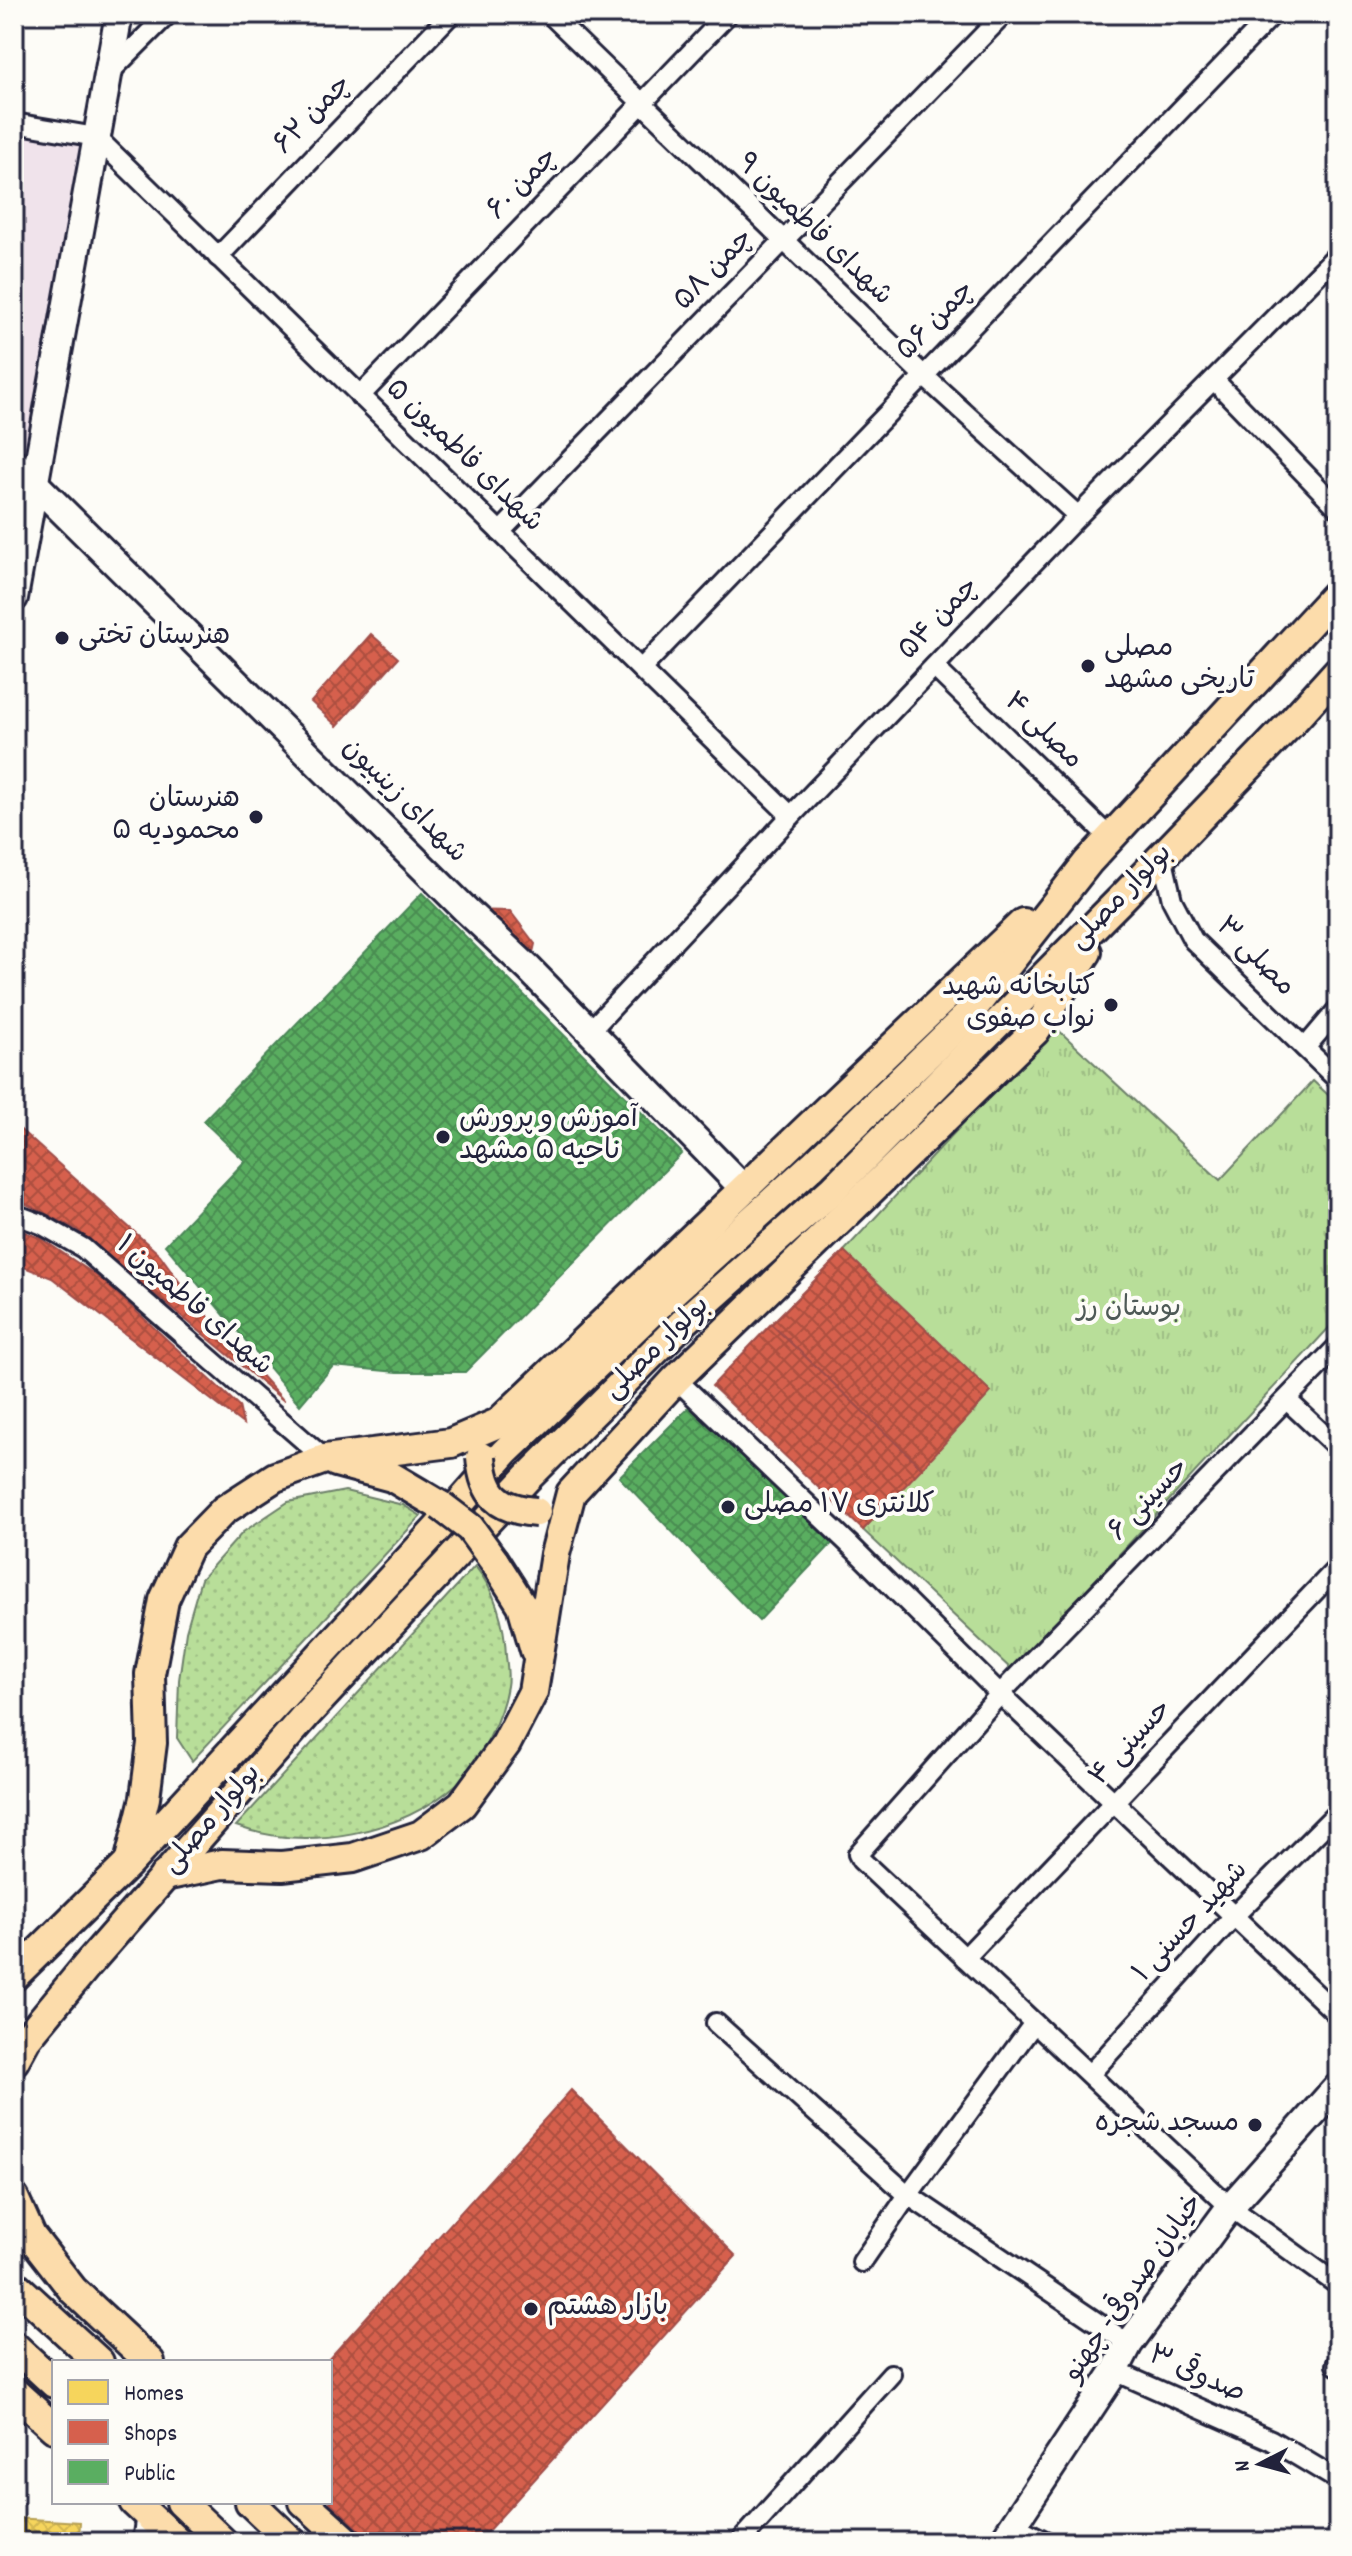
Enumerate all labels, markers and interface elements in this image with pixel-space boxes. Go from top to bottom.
street label: چمن ۶۲ [266,67,362,165]
street label: چمن ۶۰ [479,140,569,230]
street label: شهدای فاطمیون ۹ [726,146,900,316]
street label: چمن ۵۸ [666,221,764,321]
street label: چمن ۵۶ [889,273,985,371]
street label: شهدای فاطمیون ۵ [375,371,551,543]
street label: چمن ۵۴ [890,569,990,671]
place label: هنرستان تختی [78,618,230,658]
marker: هنرستان تختی [53,629,71,647]
place label: مصلی تاریخی مشهد [1104,630,1255,702]
marker: مصلی تاریخی مشهد [1079,657,1097,675]
street label: مصلی ۴ [993,684,1091,780]
street label: شهدای زینبیون [331,730,475,874]
place label: هنرستان محمودیه ۵ [112,781,240,853]
marker: هنرستان محمودیه ۵ [247,808,265,826]
street label: بولوار مصلی [1061,836,1183,960]
street label: مصلی ۳ [1205,909,1303,1007]
place label: کتابخانه شهید نواب صفوی [942,969,1095,1041]
marker: کتابخانه شهید نواب صفوی [1102,996,1120,1014]
place label: آموزش و پرورش ناحیه ۵ مشهد [459,1101,639,1173]
marker: آموزش و پرورش ناحیه ۵ مشهد [434,1128,452,1146]
street label: شهدای فاطمیون ۱ [106,1227,280,1387]
street label: بولوار مصلی [596,1288,720,1410]
park label: بوستان رز [1075,1290,1181,1330]
street label: حسینی ۶ [1100,1450,1200,1552]
place label: کلانتری ۱۷ مصلی [744,1487,935,1527]
marker: کلانتری ۱۷ مصلی [719,1498,737,1516]
street label: حسینی ۴ [1081,1692,1183,1796]
street label: بولوار مصلی [154,1756,272,1884]
street label: شهید حسنی ۱ [1125,1853,1259,1993]
place label: مسجد شجره [1095,2105,1239,2145]
marker: مسجد شجره [1246,2116,1264,2134]
street label: خیابان صدوقی- چهنو [1053,2186,1215,2392]
place label: بازار هشتم [547,2289,668,2329]
marker: بازار هشتم [522,2300,540,2318]
street label: صدوقی ۳ [1141,2335,1252,2415]
legend [52,2360,332,2504]
text: Homes [124,2378,184,2412]
text: Shops [124,2418,177,2452]
north arrow [1220,2424,1300,2504]
text: Public [124,2458,175,2492]
text: N [1228,2459,1260,2473]

